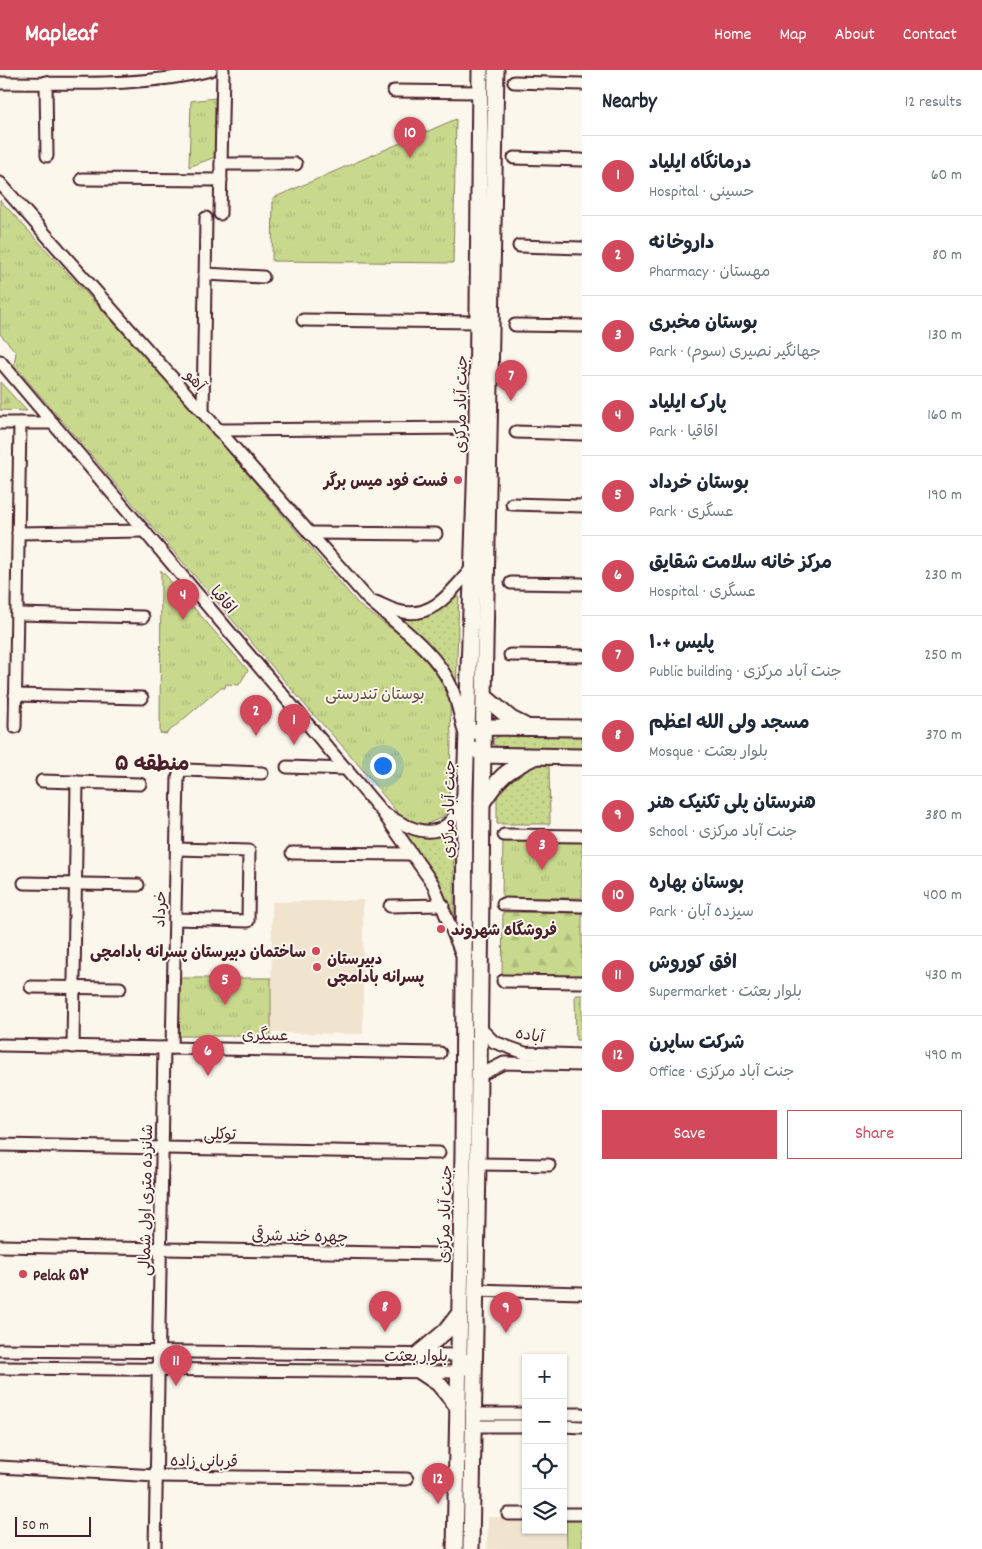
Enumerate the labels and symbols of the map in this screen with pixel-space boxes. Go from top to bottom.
pin: 10 [394,117,426,158]
street label: جنت آباد مرکزی [450,355,475,453]
pin: 7 [495,360,527,401]
street label: آهو [177,364,211,398]
place label: فست فود میس برگر [322,471,448,494]
marker: فست فود میس برگر [452,474,464,486]
pin: 4 [167,579,199,620]
street label: اقاقیا [203,581,241,620]
park label: بوستان تندرستی [325,684,425,707]
pin: 2 [240,695,272,736]
pin: 1 [278,704,310,745]
district label: منطقه ۵ [115,751,189,781]
your location [370,753,396,779]
street label: جنت آباد مرکزی [438,760,463,858]
pin: 3 [526,829,558,870]
street label: خرداد [149,890,174,928]
place label: فروشگاه شهروند [451,920,557,943]
marker: فروشگاه شهروند [435,923,447,935]
place label: ساختمان دبیرستان پسرانه بادامچی [90,942,306,965]
marker: ساختمان دبیرستان پسرانه بادامچی [310,945,322,957]
place label: دبیرستان پسرانه بادامچی [327,949,425,990]
marker: دبیرستان پسرانه بادامچی [311,961,323,973]
pin: 5 [209,964,241,1005]
street label: آباده [513,1023,547,1050]
street label: عسگری [242,1025,288,1048]
pin: 6 [192,1035,224,1076]
street label: شانزده متری اول شمالی [135,1124,160,1276]
street label: توکلی [203,1124,237,1147]
street label: جنت آباد مرکزی [433,1165,460,1264]
street label: چهره خند شرقی [251,1224,349,1250]
place label: Pelak ۵۲ [33,1265,90,1288]
marker: Pelak ۵۲ [17,1268,29,1280]
pin: 8 [369,1291,401,1332]
pin: 9 [490,1292,522,1333]
pin: 11 [160,1345,192,1386]
street label: بلوار بعثت [384,1346,448,1369]
street label: قربانی زاده [170,1450,238,1475]
pin: 12 [422,1463,454,1504]
scale bar [15,1514,91,1537]

